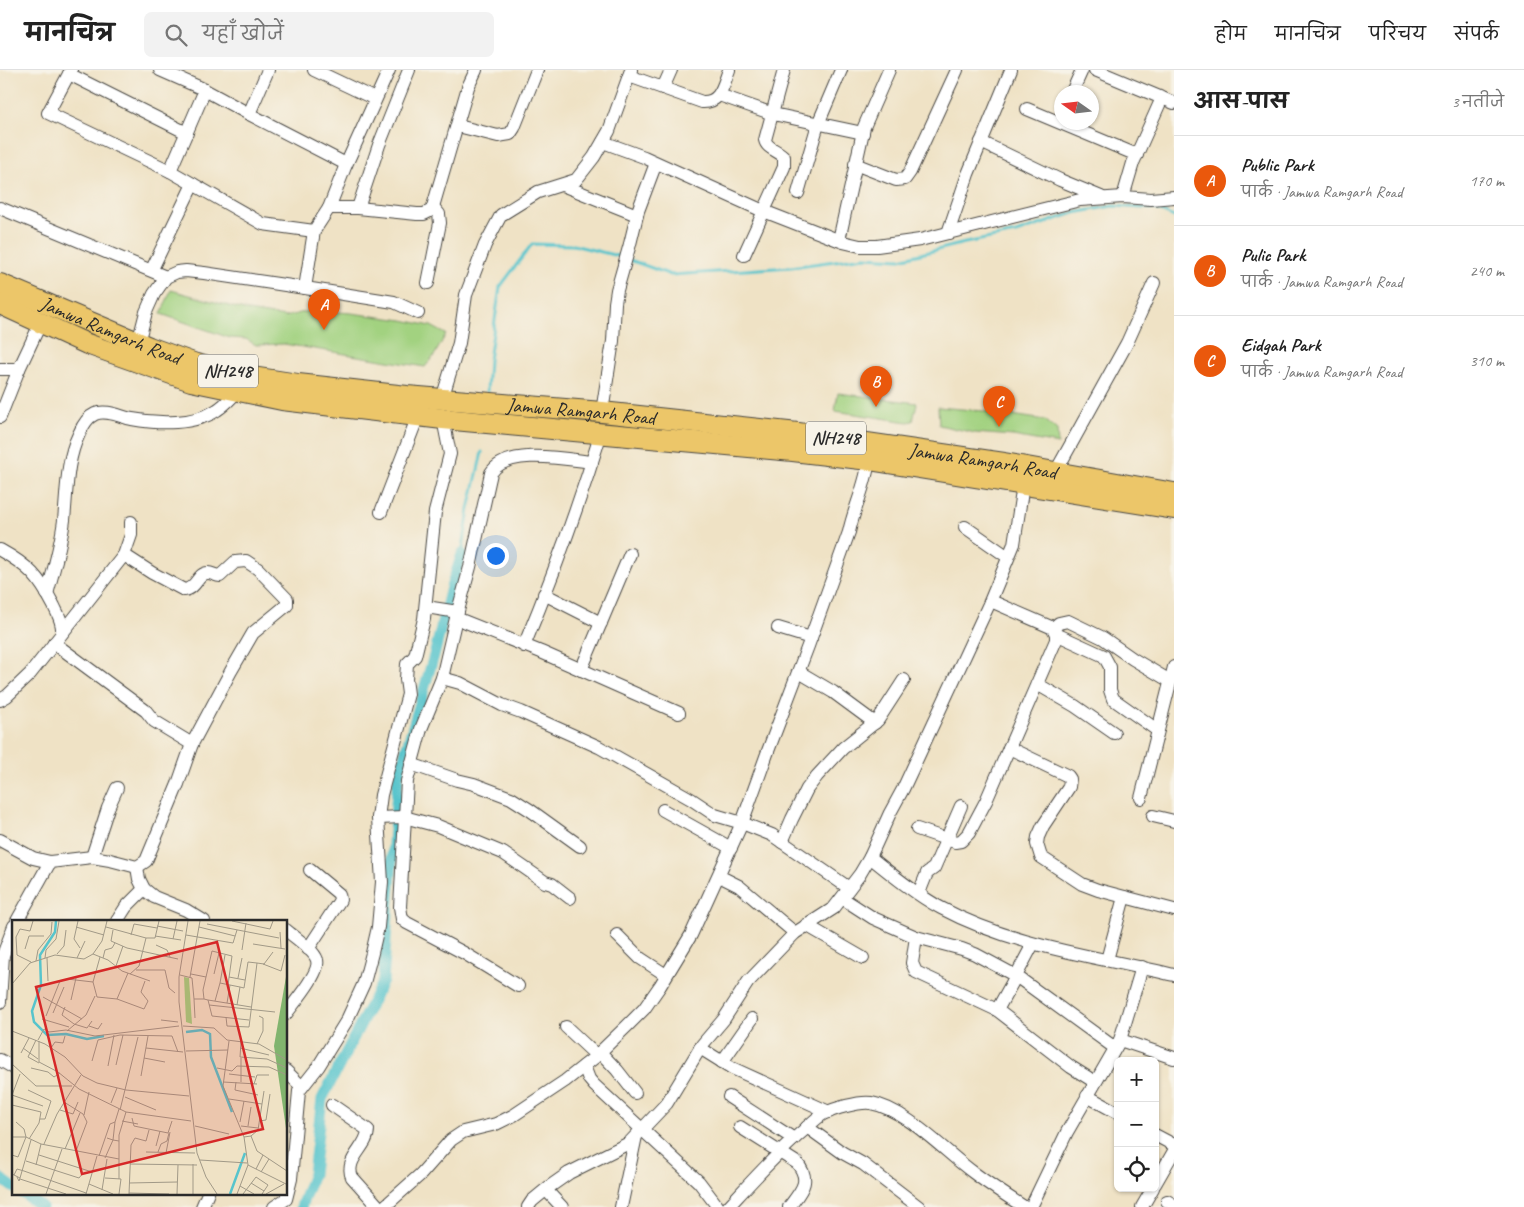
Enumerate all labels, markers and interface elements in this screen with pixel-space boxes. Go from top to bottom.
search box [144,12,494,57]
text: मानचित्र [25,18,114,48]
icon: search [162,21,190,49]
text: यहाँ खोजें [202,22,284,46]
text: होम [1215,23,1247,45]
text: मानचित्र [1275,23,1341,45]
text: परिचय [1369,23,1426,45]
text: संपर्क [1454,23,1499,45]
north arrow [1054,85,1099,130]
text: आस-पास [1194,88,1288,114]
text: 3 नतीजे [1451,92,1504,112]
text: Public Park [1241,153,1314,177]
text: A [1206,171,1214,191]
text: 170 m [1470,171,1504,191]
text: पार्क · Jamwa Ramgarh Road [1241,182,1402,202]
text: Pulic Park [1241,243,1305,267]
text: B [1206,261,1214,281]
text: 240 m [1470,261,1504,281]
text: पार्क · Jamwa Ramgarh Road [1241,272,1402,292]
pin: A [308,289,340,330]
street label: Jamwa Ramgarh Road [36,290,187,371]
text: Eidgah Park [1241,333,1321,357]
text: C [1206,351,1214,371]
text: 310 m [1470,351,1504,371]
road number: NH248 [198,354,258,388]
text: पार्क · Jamwa Ramgarh Road [1241,362,1402,382]
pin: B [860,366,892,407]
pin: C [983,386,1015,427]
street label: Jamwa Ramgarh Road [505,392,660,430]
road number: NH248 [806,422,866,454]
street label: Jamwa Ramgarh Road [906,437,1062,485]
your location [483,543,509,569]
inset map [12,920,288,1194]
map controls [1114,1057,1159,1192]
button: + [1114,1057,1159,1102]
button: − [1114,1102,1159,1147]
button: locate [1114,1147,1159,1192]

